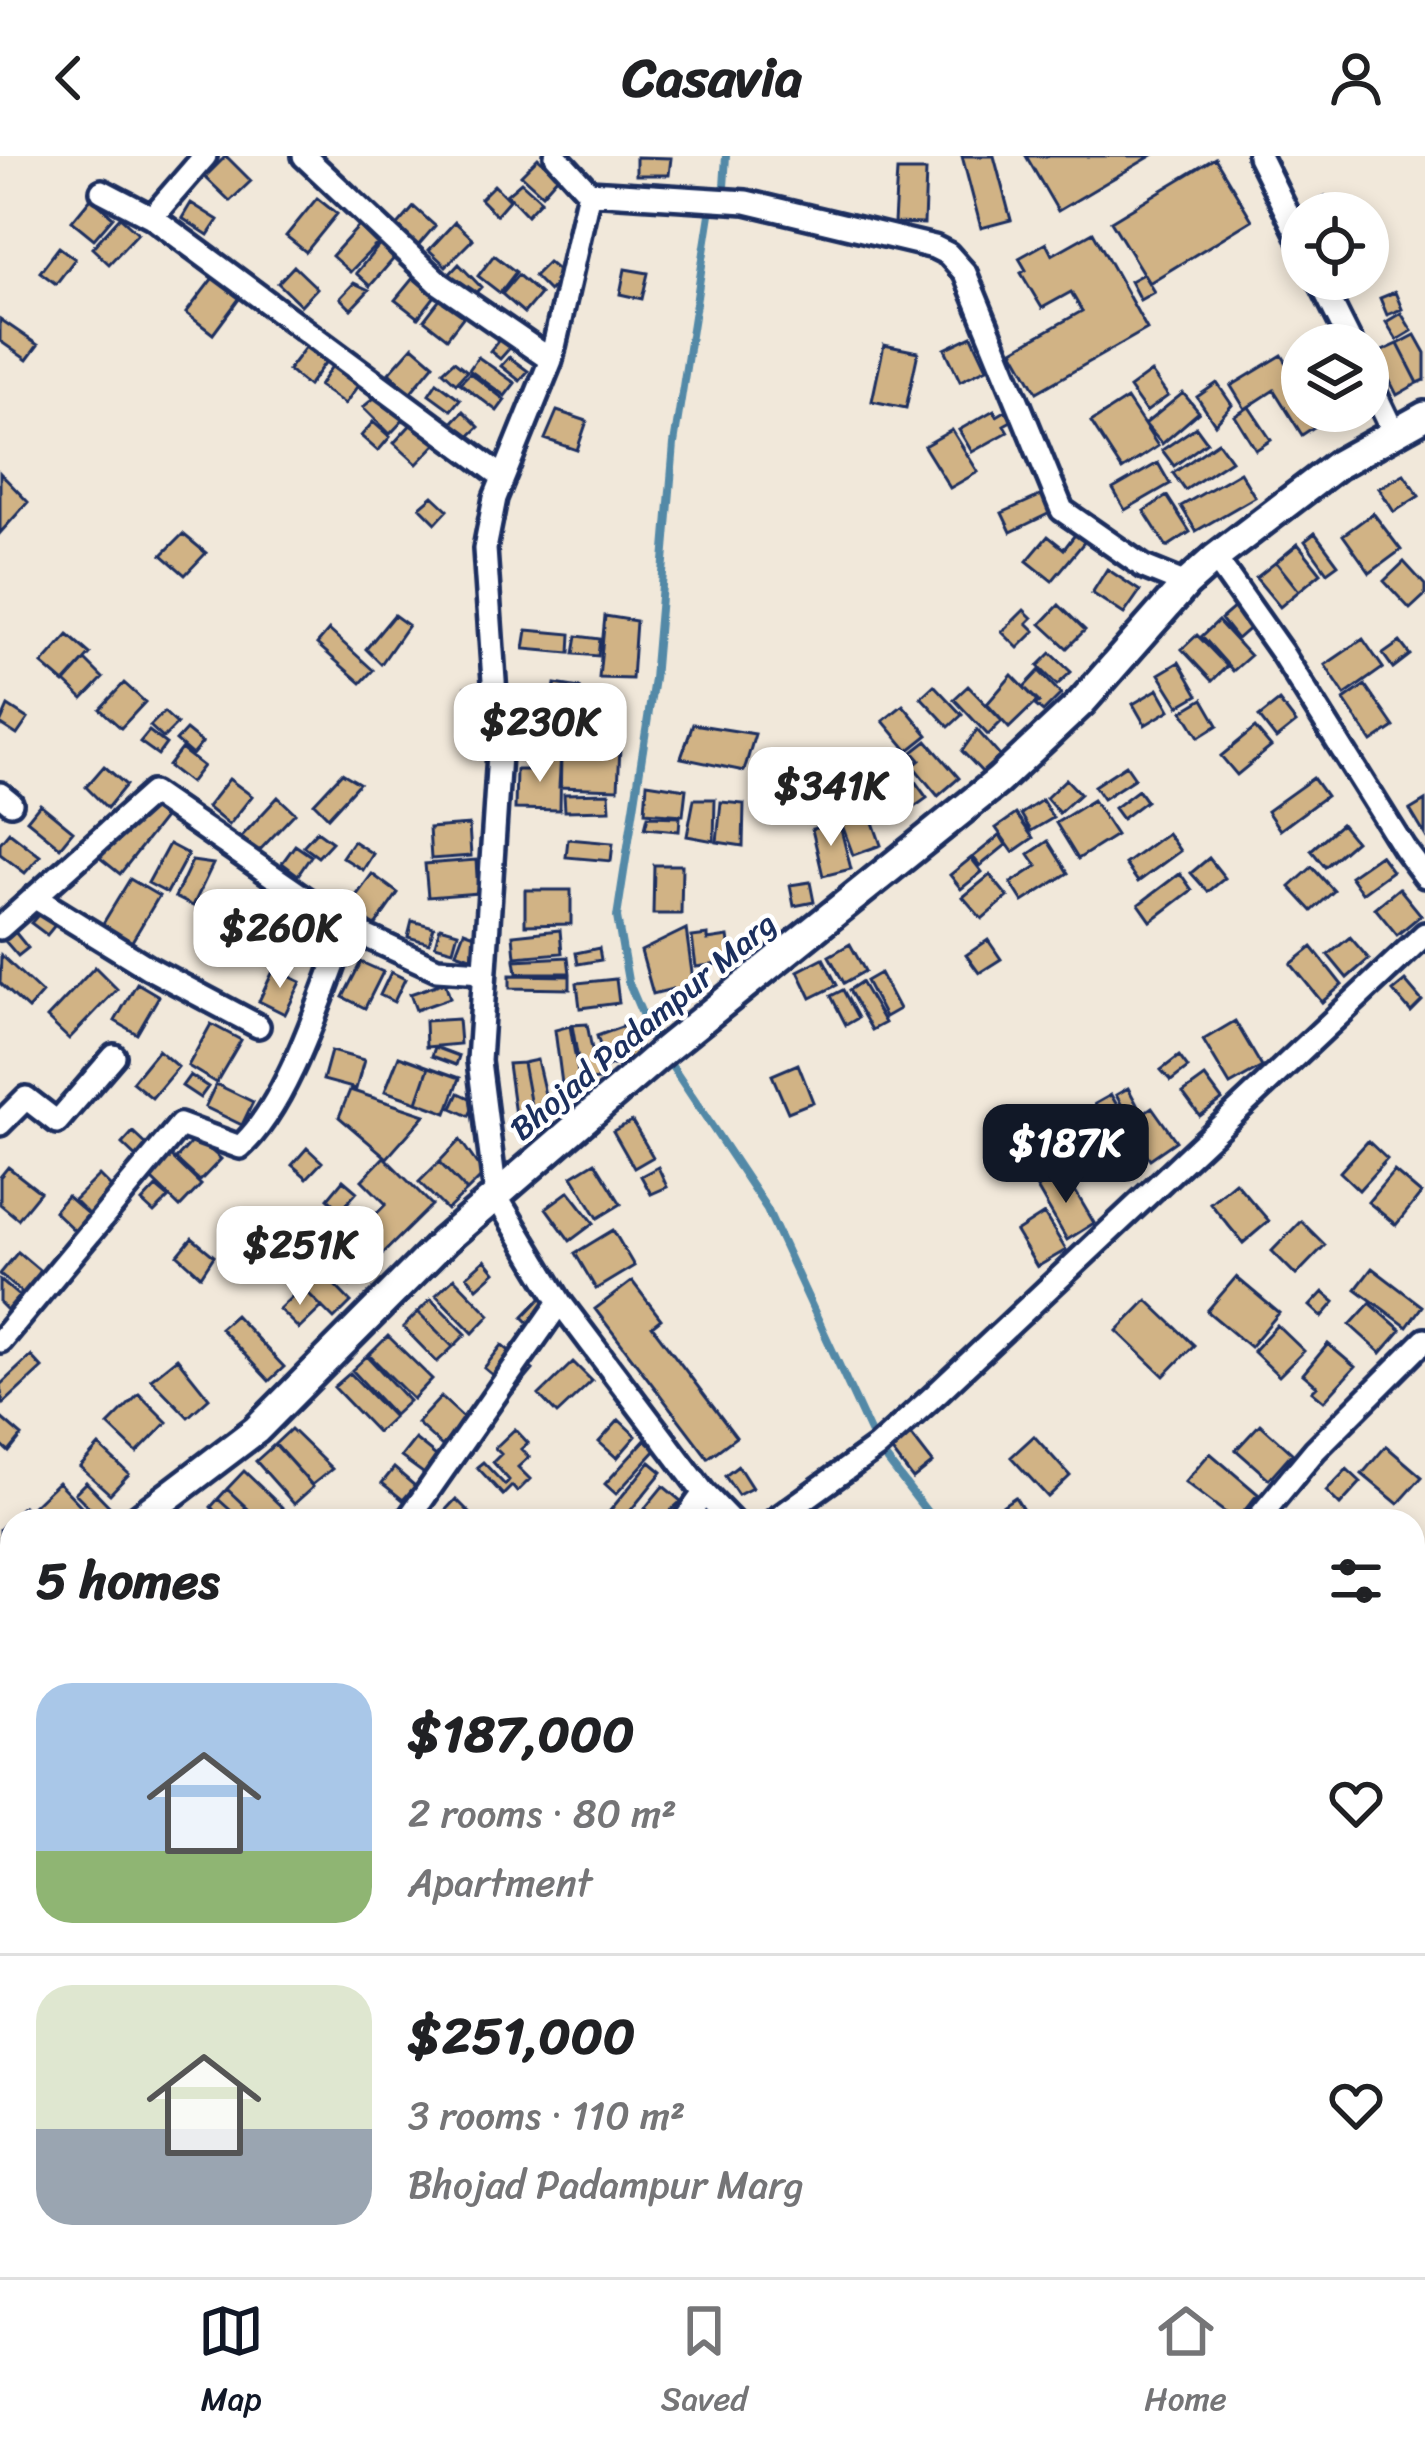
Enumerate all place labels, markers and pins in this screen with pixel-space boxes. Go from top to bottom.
pin: $230K [456,683,624,785]
pin: $341K [747,747,915,849]
pin: $260K [196,889,364,991]
pin: $187K [982,1104,1150,1206]
pin: $251K [216,1206,384,1308]

